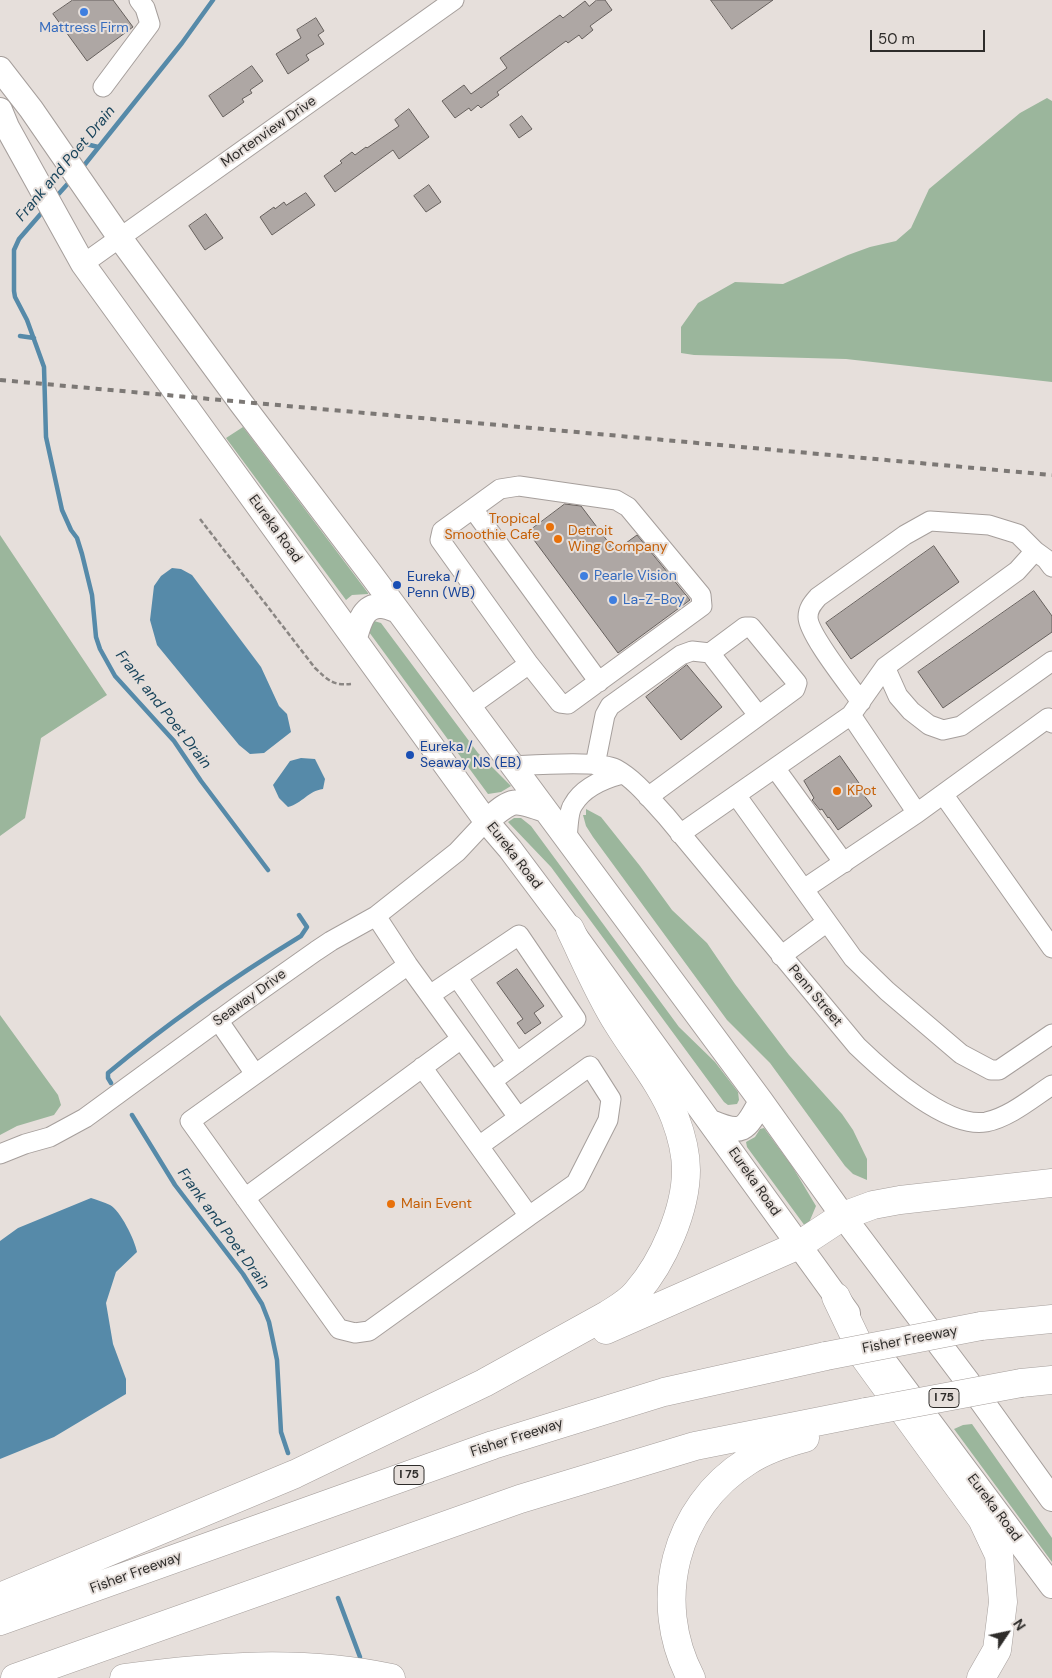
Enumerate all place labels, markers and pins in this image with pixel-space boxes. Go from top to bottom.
marker: Mattress Firm [78,6,90,18]
place label: Mattress Firm [39,20,129,36]
place label: Tropical Smoothie Cafe [444,511,540,544]
marker: Tropical Smoothie Cafe [544,521,556,533]
place label: Detroit Wing Company [568,523,667,556]
marker: Detroit Wing Company [552,533,564,545]
place label: Pearle Vision [594,568,677,584]
place label: Eureka / Penn (WB) [407,569,475,602]
marker: Pearle Vision [578,570,590,582]
marker: Eureka / Penn (WB) [391,579,403,591]
place label: La-Z-Boy [623,592,685,608]
marker: La-Z-Boy [607,594,619,606]
place label: Eureka / Seaway NS (EB) [420,739,521,772]
marker: Eureka / Seaway NS (EB) [404,749,416,761]
place label: KPot [847,783,876,799]
marker: KPot [831,785,843,797]
place label: Main Event [401,1196,472,1212]
marker: Main Event [385,1198,397,1210]

